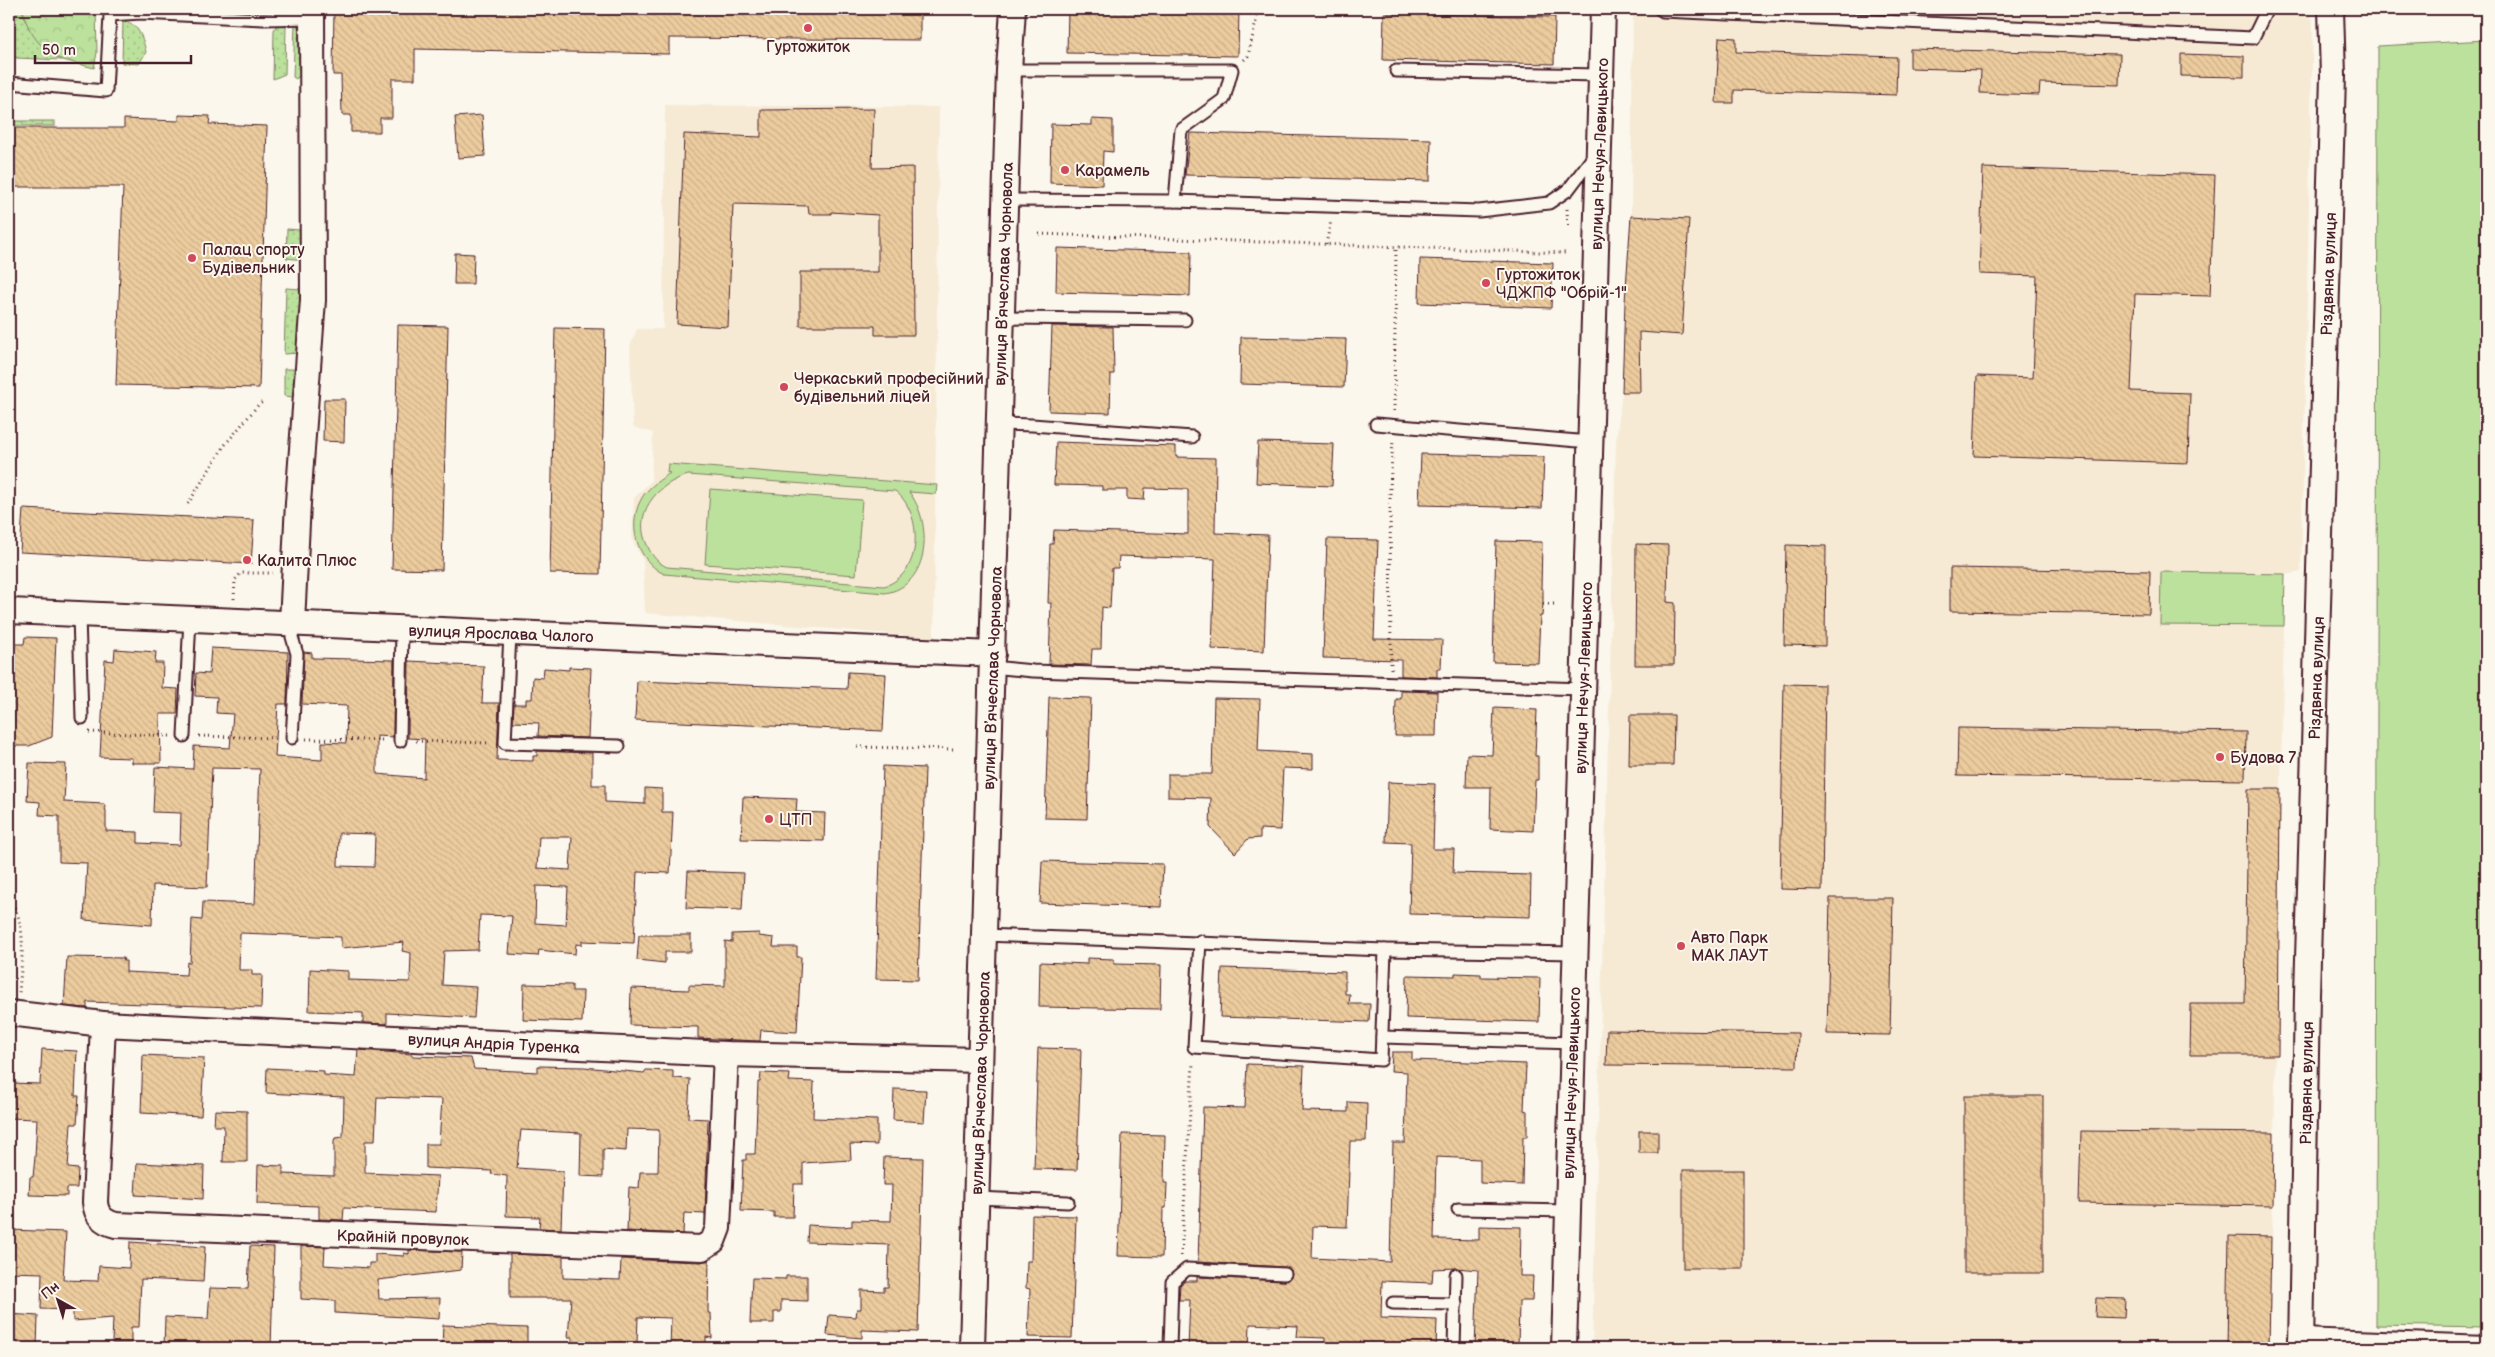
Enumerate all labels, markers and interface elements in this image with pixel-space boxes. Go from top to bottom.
marker: Гуртожиток [802,22,814,34]
scale bar [35,32,191,64]
place label: Гуртожиток [766,38,851,57]
text: 50 m [42,41,76,60]
street label: вулиця Нечуя-Левицького [1588,58,1613,250]
street label: вулиця Вʼячеслава Чорновола [991,161,1018,386]
place label: Карамель [1075,162,1150,181]
marker: Карамель [1059,164,1071,176]
street label: Різдвяна вулиця [2318,212,2341,336]
place label: Палац спорту Будівельник [202,241,305,278]
marker: Палац спорту Будівельник [186,252,198,264]
place label: Гуртожиток ЧДЖПФ "Обрій-1" [1496,266,1627,303]
marker: Гуртожиток ЧДЖПФ "Обрій-1" [1480,277,1492,289]
place label: Черкаський професійний будівельний ліцей [794,370,984,407]
marker: Черкаський професійний будівельний ліцей [778,381,790,393]
place label: Калита Плюс [257,552,357,571]
marker: Калита Плюс [241,554,253,566]
street label: вулиця Вʼячеслава Чорновола [980,565,1007,790]
street label: вулиця Нечуя-Левицького [1572,582,1597,774]
street label: Різдвяна вулиця [2306,616,2329,740]
street label: вулиця Ярослава Чалого [408,622,594,647]
place label: Будова 7 [2230,749,2296,768]
marker: Будова 7 [2214,751,2226,763]
place label: ЦТП [779,811,813,830]
marker: ЦТП [763,813,775,825]
place label: Авто Парк МАК ЛАУТ [1690,929,1769,966]
marker: Авто Парк МАК ЛАУТ [1675,940,1687,952]
street label: вулиця Вʼячеслава Чорновола [968,970,995,1195]
street label: вулиця Нечуя-Левицького [1560,987,1585,1179]
street label: Різдвяна вулиця [2297,1021,2318,1145]
street label: вулиця Андрія Туренка [407,1030,581,1059]
street label: Крайній провулок [336,1227,470,1250]
north arrow [32,1274,82,1324]
text: Пн [38,1278,63,1303]

